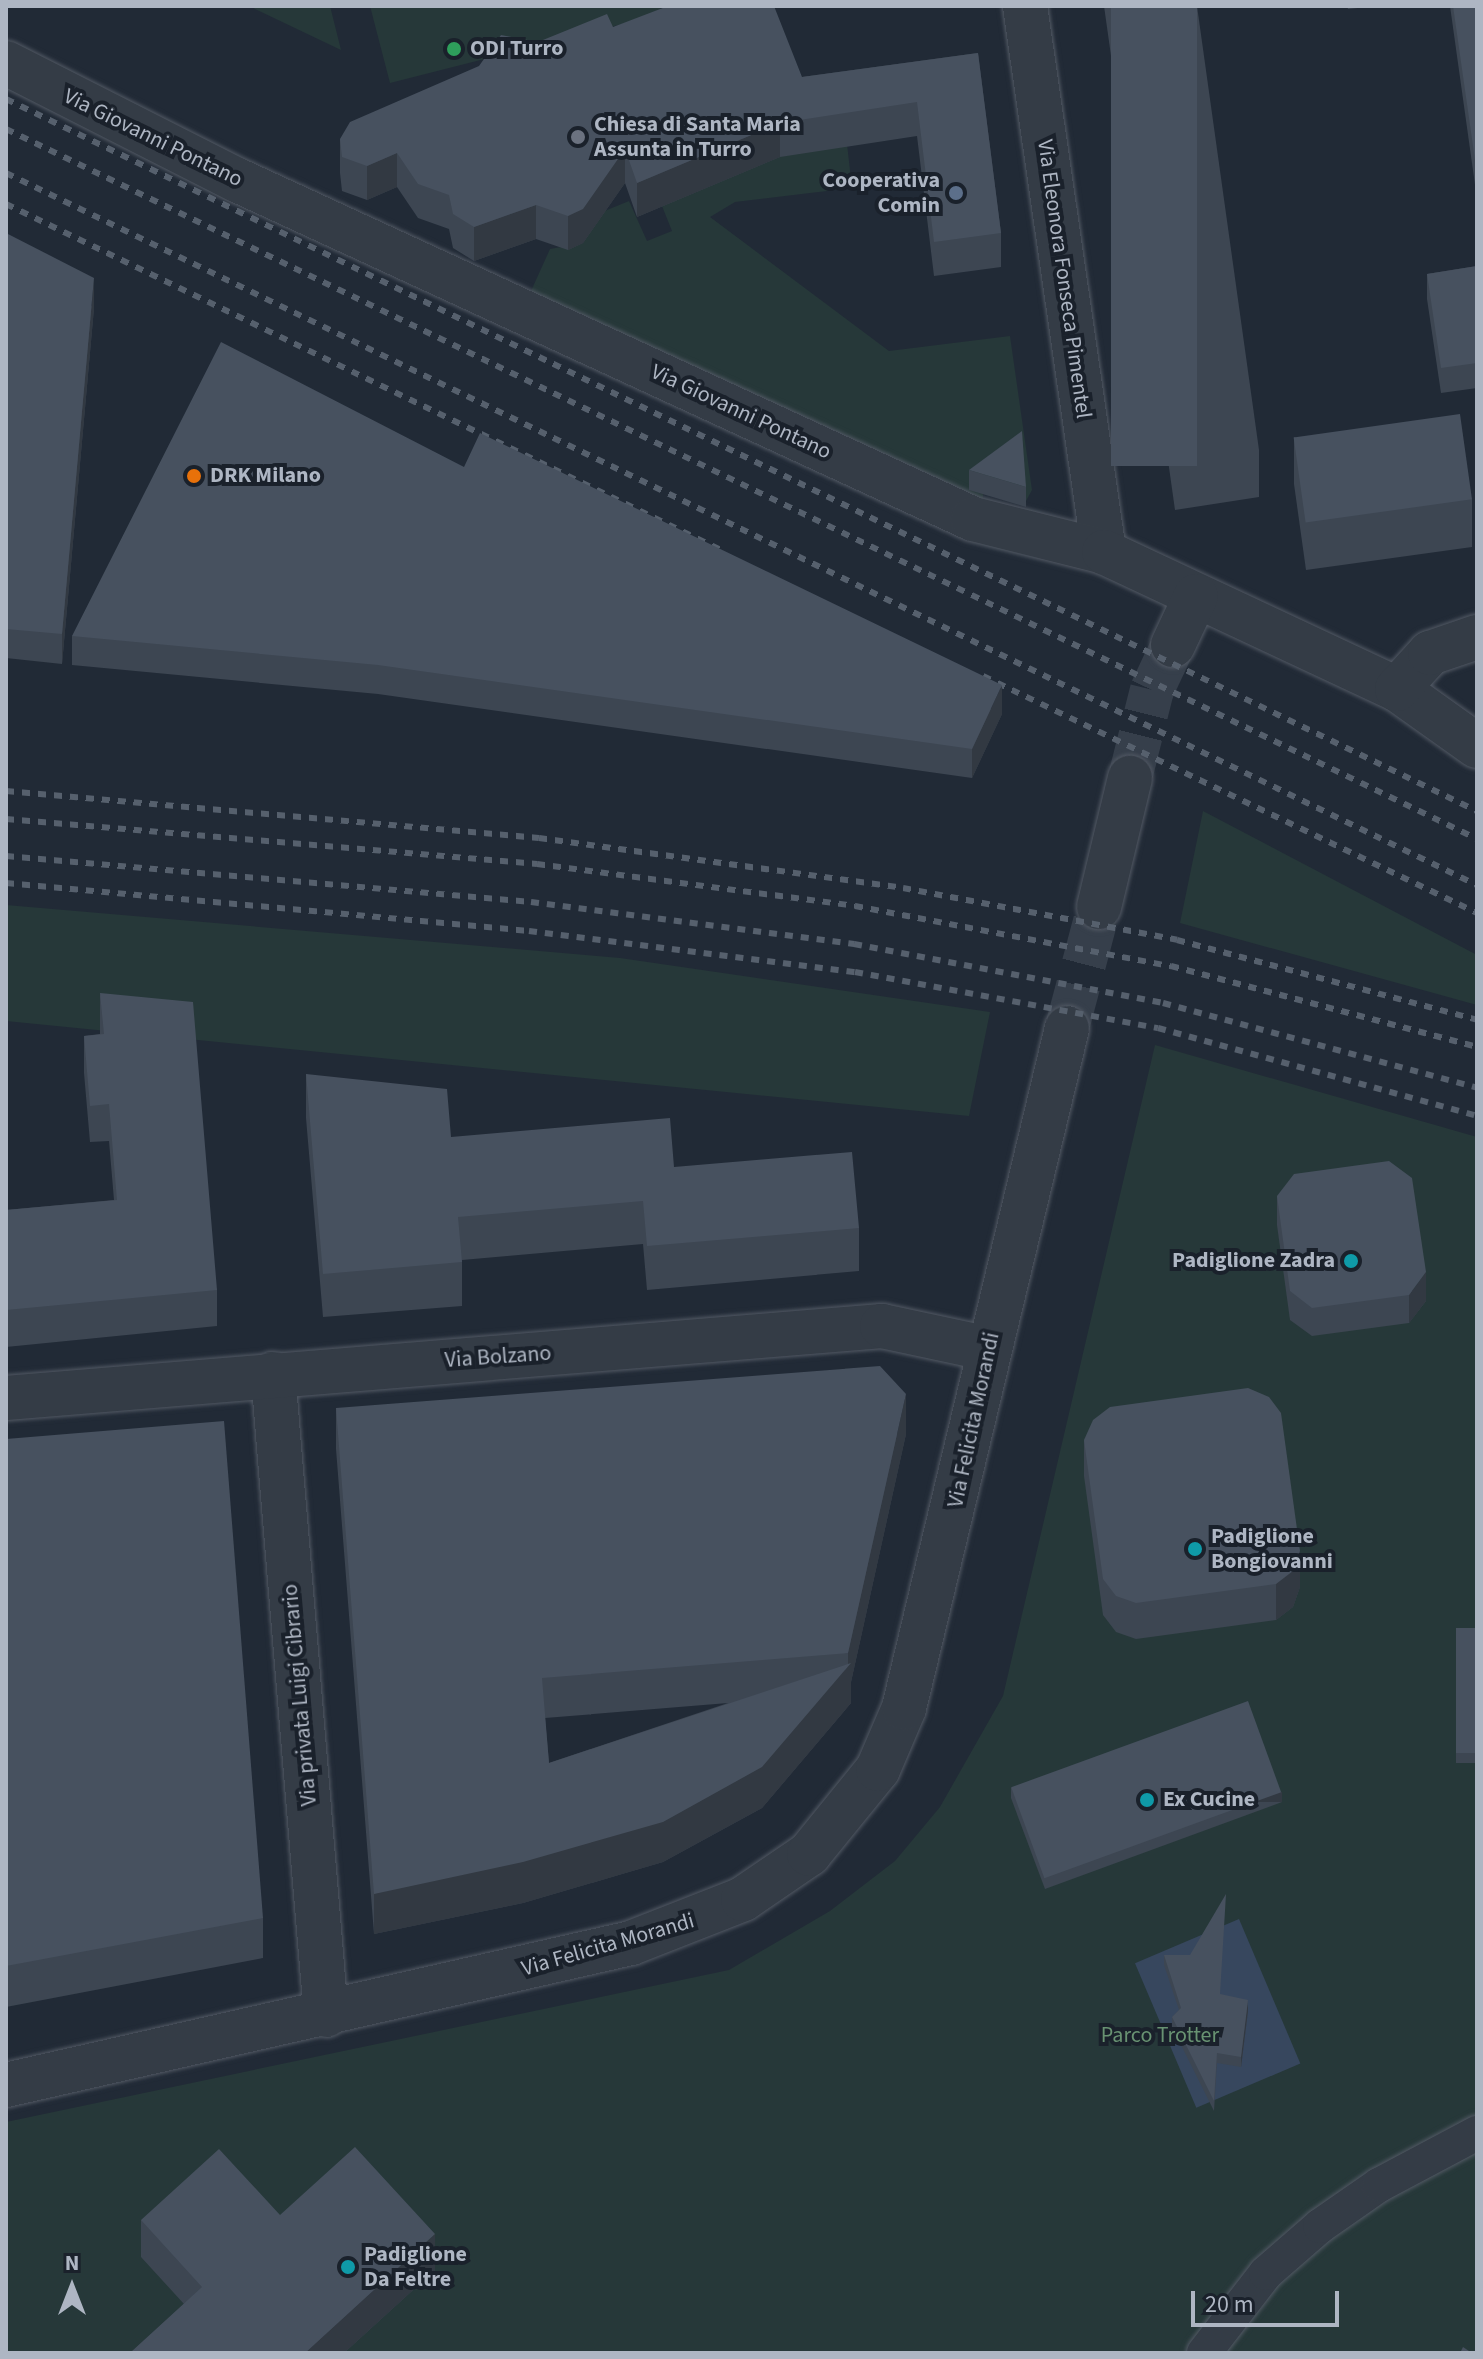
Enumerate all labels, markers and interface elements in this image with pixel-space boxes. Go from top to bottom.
place label: ODI Turro [470,36,563,62]
marker: ODI Turro [445,40,463,58]
street label: Via Giovanni Pontano [59,83,247,193]
place label: Chiesa di Santa Maria Assunta in Turro [594,111,801,162]
marker: Chiesa di Santa Maria Assunta in Turro [569,128,587,146]
street label: Via Eleonora Fonseca Pimentel [1031,138,1097,420]
place label: Cooperativa Comin [822,167,940,218]
marker: Cooperativa Comin [947,184,965,202]
street label: Via Giovanni Pontano [647,359,835,465]
place label: DRK Milano [210,463,321,489]
marker: DRK Milano [185,467,203,485]
place label: Padiglione Zadra [1172,1248,1335,1274]
marker: Padiglione Zadra [1342,1252,1360,1270]
street label: Via Felicita Morandi [943,1330,1005,1510]
street label: Via Bolzano [444,1340,552,1374]
place label: Padiglione Bongiovanni [1211,1523,1333,1574]
marker: Padiglione Bongiovanni [1186,1540,1204,1558]
street label: Via privata Luigi Cibrario [277,1583,323,1807]
place label: Ex Cucine [1163,1787,1255,1813]
marker: Ex Cucine [1138,1791,1156,1809]
street label: Via Felicita Morandi [519,1908,697,1982]
park label: Parco Trotter [1101,2023,1219,2049]
place label: Padiglione Da Feltre [364,2241,467,2292]
north arrow [32,2247,112,2327]
text: N [65,2247,79,2279]
marker: Padiglione Da Feltre [339,2258,357,2276]
scale bar [1195,2275,1343,2325]
text: 20 m [1205,2287,1254,2322]

